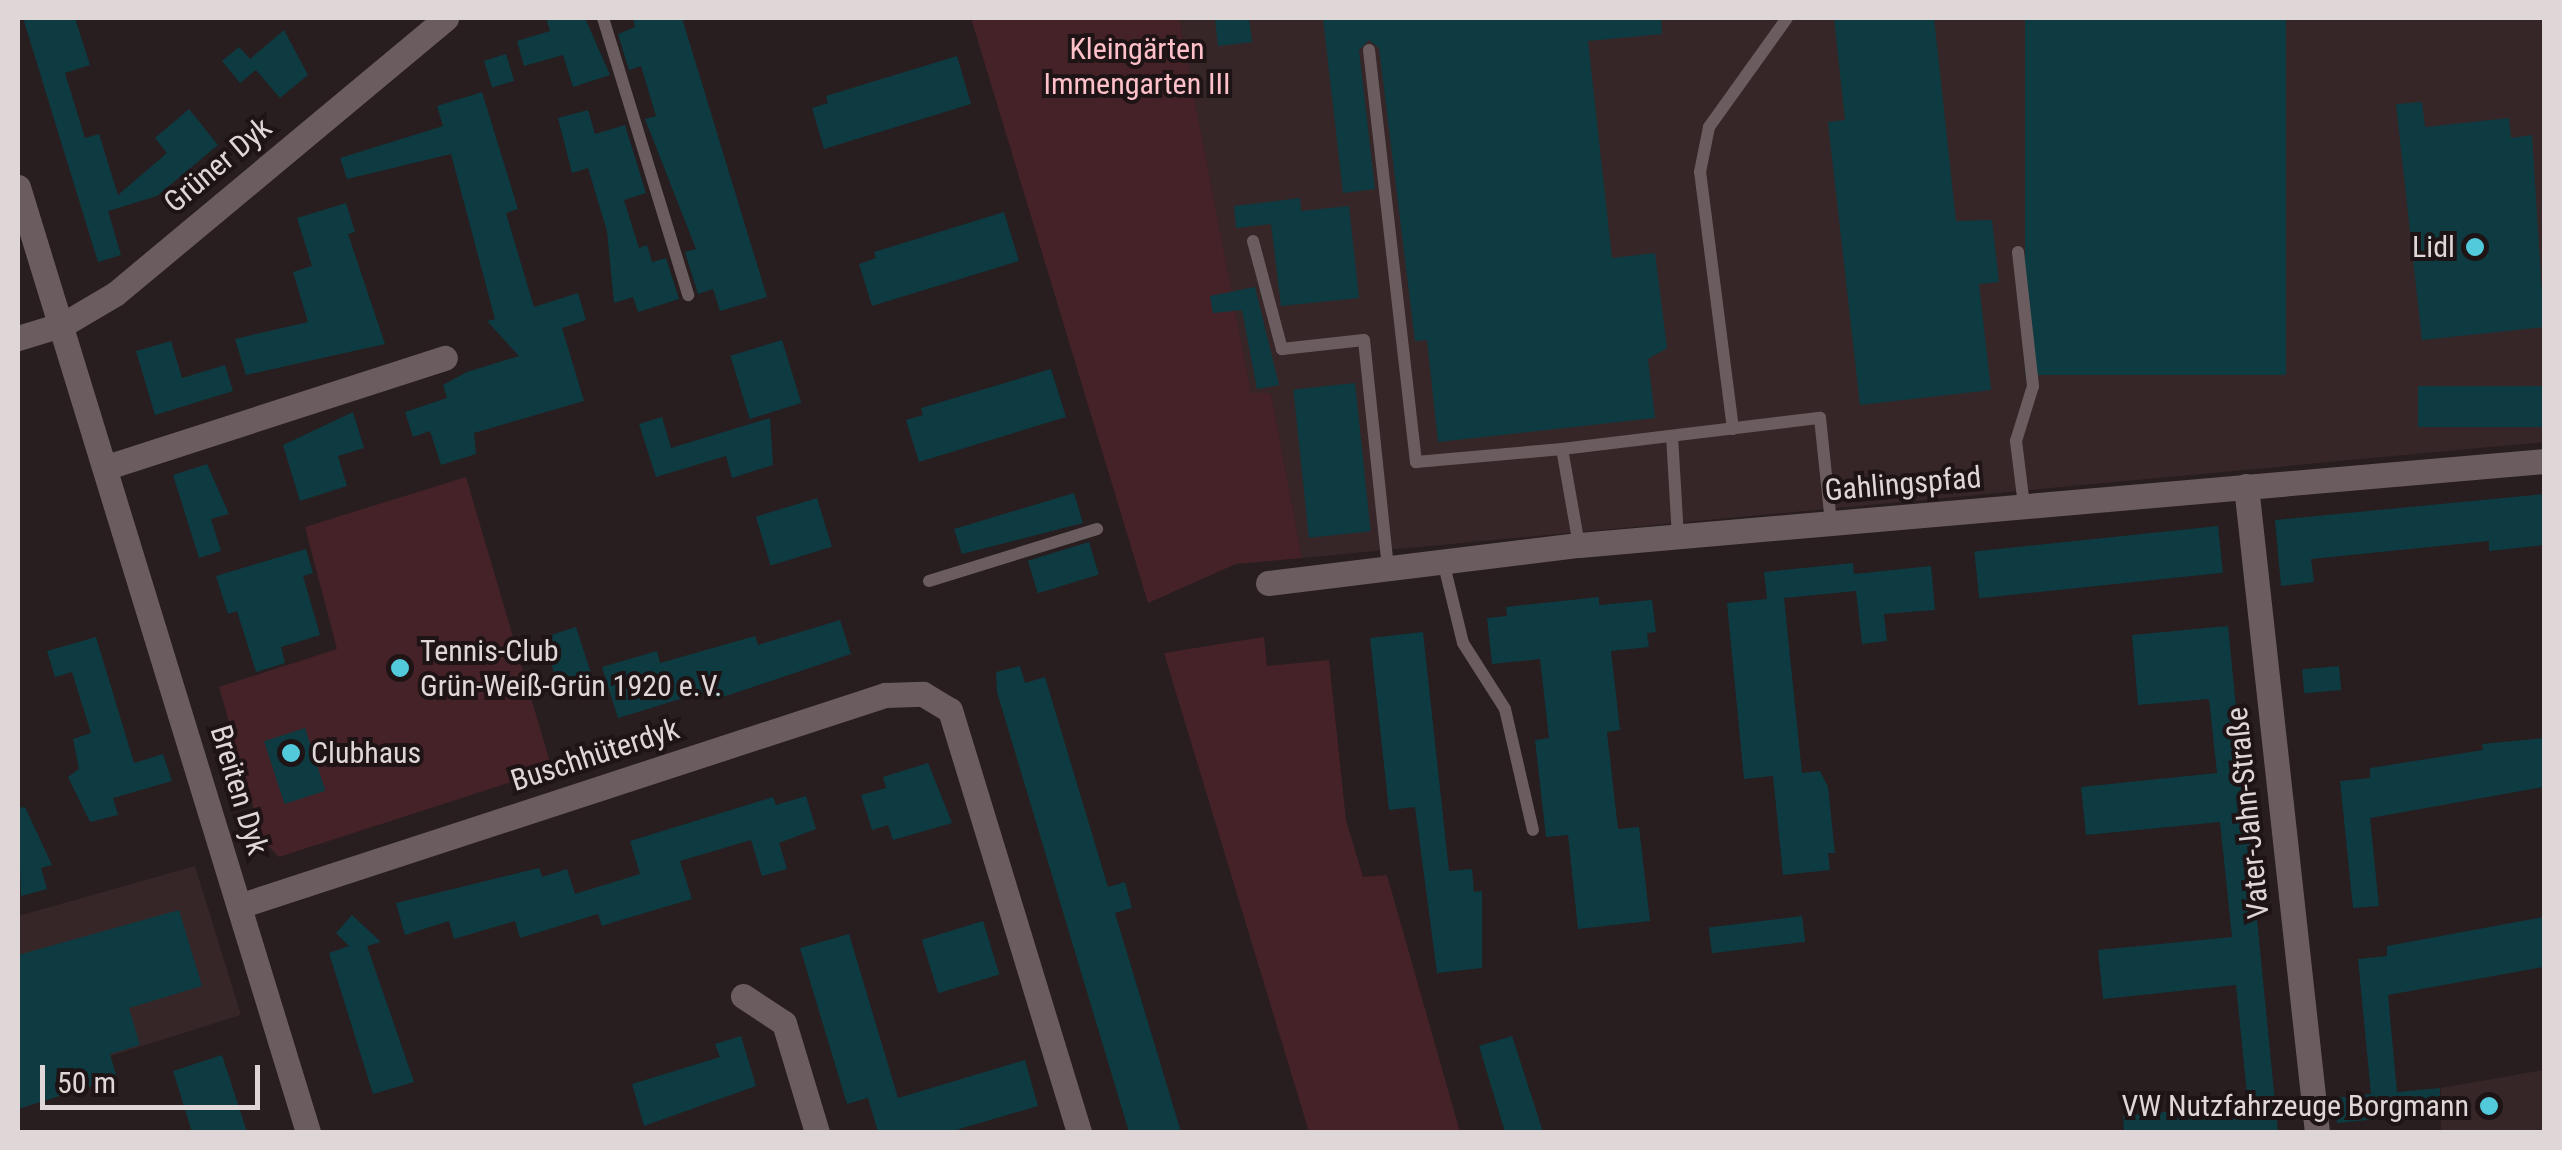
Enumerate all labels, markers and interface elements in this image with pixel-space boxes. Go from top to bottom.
park label: Kleingärten Immengarten III [1043,31,1231,102]
street label: Grüner Dyk [157,110,279,220]
place label: Lidl [2412,229,2455,265]
marker: Lidl [2464,236,2486,258]
street label: Gahlingspfad [1823,459,1983,509]
place label: Tennis-Club Grün-Weiß-Grün 1920 e.V. [420,633,722,704]
marker: Tennis-Club Grün-Weiß-Grün 1920 e.V. [389,657,411,679]
street label: Vater-Jahn-Straße [2219,705,2277,921]
street label: Buschhüterdyk [506,711,684,799]
street label: Breiten Dyk [202,721,276,859]
place label: Clubhaus [311,735,421,771]
marker: Clubhaus [280,742,302,764]
scale bar [45,1045,265,1107]
text: 50 m [57,1065,116,1100]
place label: VW Nutzfahrzeuge Borgmann [2121,1088,2469,1124]
marker: VW Nutzfahrzeuge Borgmann [2478,1095,2500,1117]

